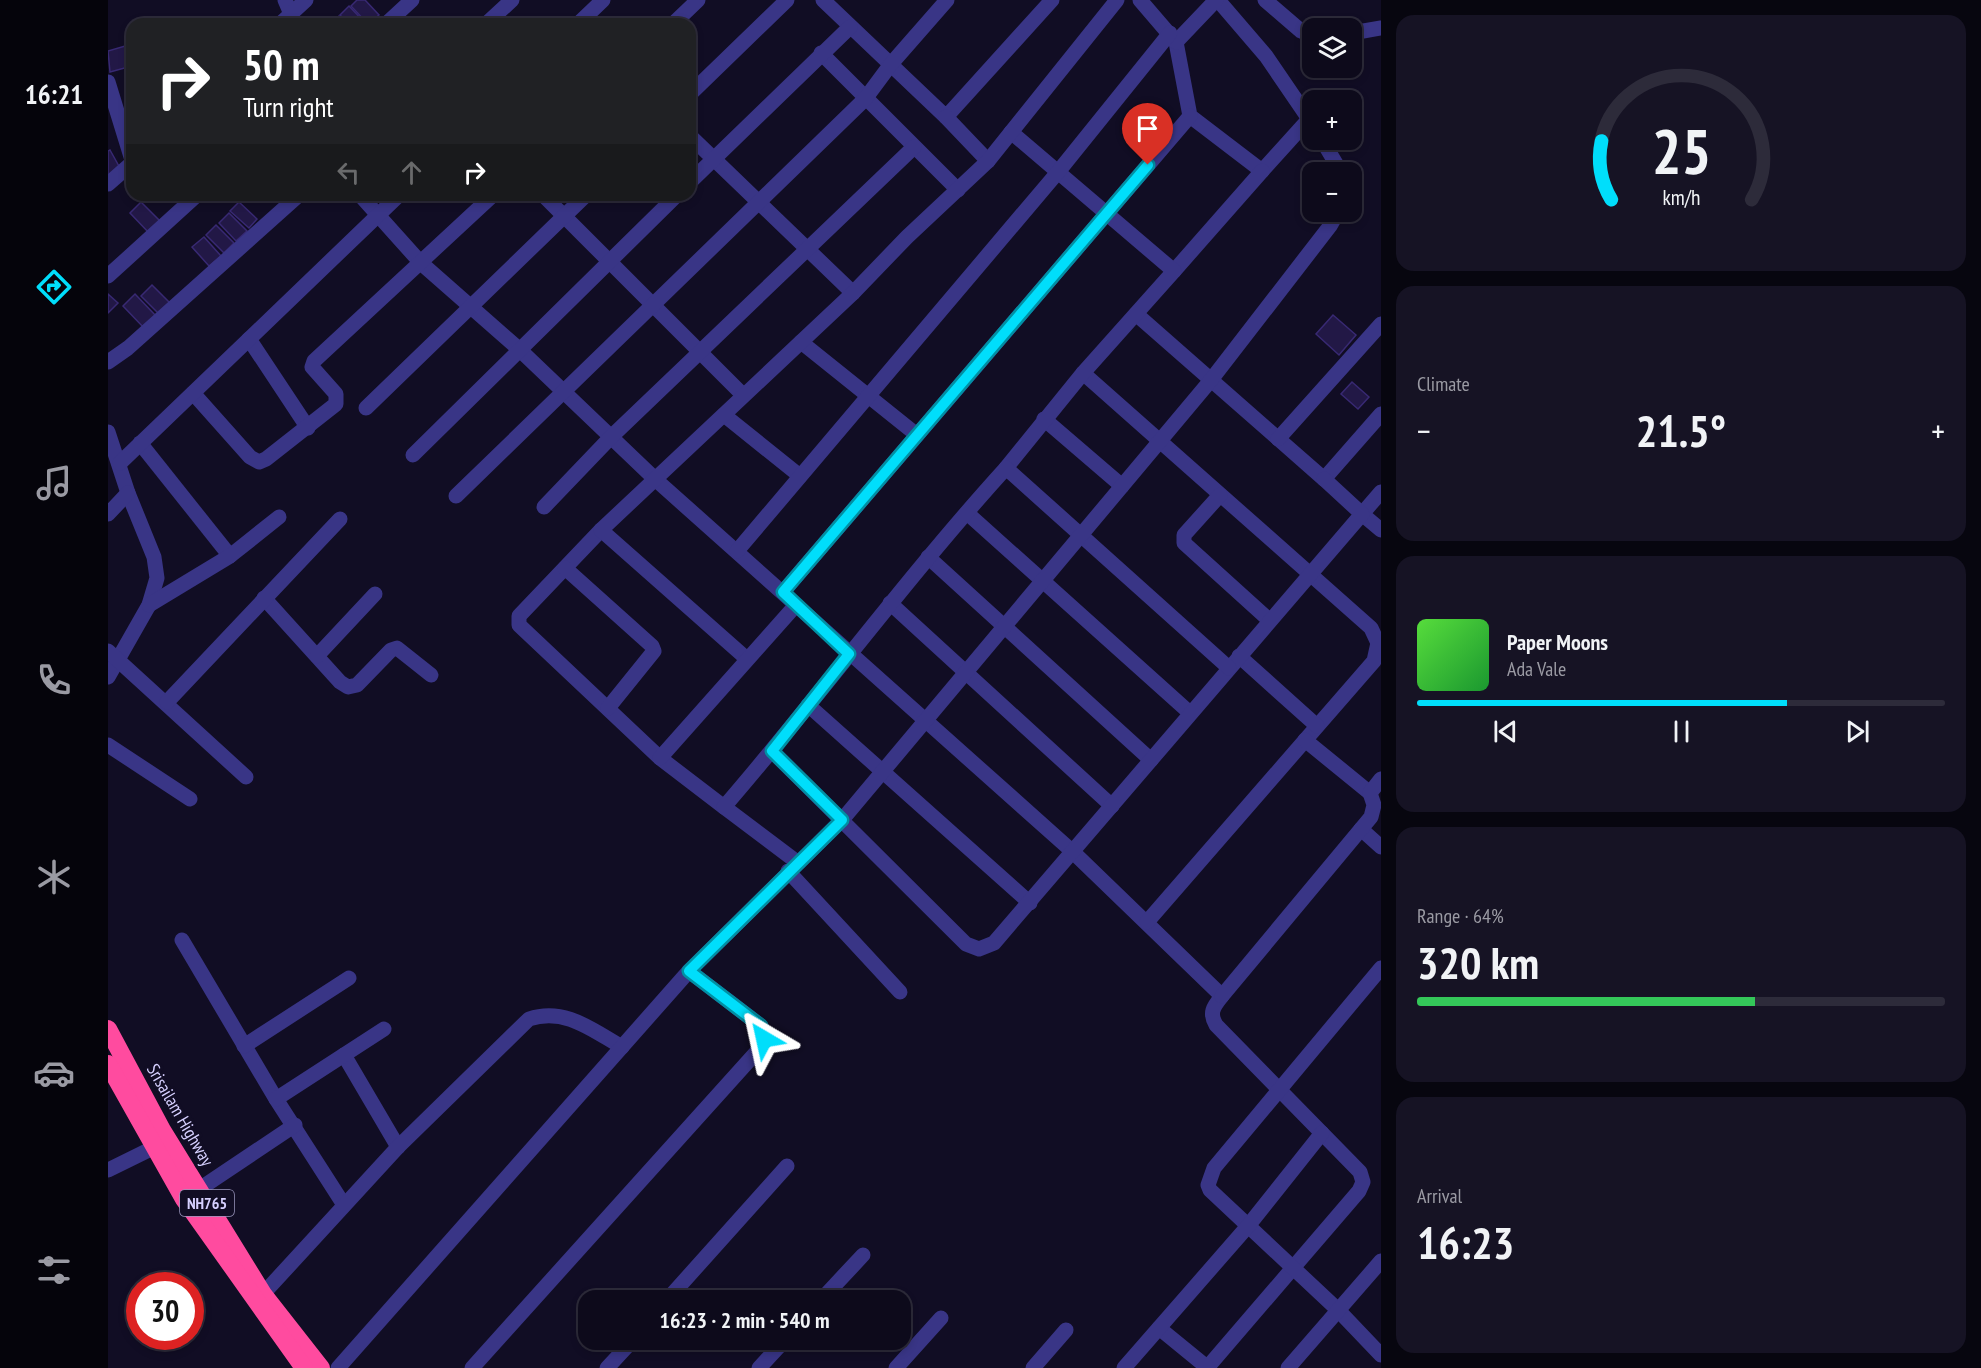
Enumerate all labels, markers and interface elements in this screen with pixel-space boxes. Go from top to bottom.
map controls [1302,18,1362,222]
button: layers [1302,18,1362,78]
text: 50 m [243,37,320,92]
icon: right [144,42,222,120]
text: 16:21 [25,77,83,111]
text: Turn right [243,90,334,124]
button: + [1302,90,1362,150]
pin [1122,103,1173,165]
text: 25 [1651,110,1711,191]
icon: arrive [1131,112,1164,145]
icon: left [332,156,365,189]
icon: ahead [395,156,428,189]
icon: right [458,156,491,189]
button: − [1302,162,1362,222]
text: km/h [1662,183,1700,211]
icon: directions [33,266,75,308]
text: Climate [1417,371,1470,397]
text: 21.5° [1636,401,1726,459]
text: − [1417,409,1431,452]
text: + [1931,409,1945,452]
icon: music [33,462,75,504]
text: Paper Moons [1507,628,1608,656]
text: Ada Vale [1507,656,1566,682]
icon: phone [33,659,75,701]
icon: previous [1489,715,1522,748]
icon: pause [1665,715,1698,748]
icon: next [1841,715,1874,748]
icon: climate [33,856,75,898]
text: Range · 64% [1417,903,1504,929]
text: 320 km [1417,933,1539,991]
position arrow [732,1007,796,1071]
icon: car [33,1052,75,1094]
street label: Srisailam Highway [142,1059,219,1170]
text: Arrival [1417,1183,1462,1209]
road number: NH765 [180,1190,234,1216]
text: 16:23 [1417,1213,1514,1271]
icon: filters [33,1249,75,1291]
speed limit sign: 30 [126,1272,204,1350]
text: 16:23 · 2 min · 540 m [659,1306,830,1334]

